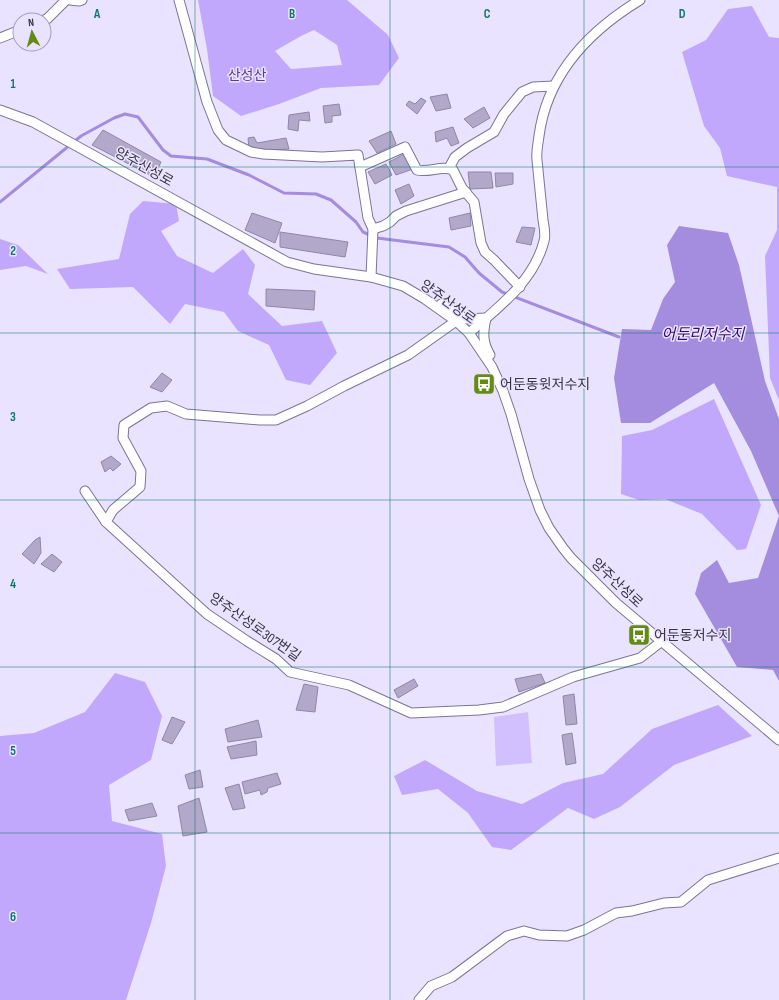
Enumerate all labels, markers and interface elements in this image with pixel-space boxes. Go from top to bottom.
text: A [93,6,101,22]
text: B [289,6,295,22]
text: C [484,6,491,22]
text: D [679,6,686,22]
north arrow [12,12,52,52]
text: N [27,16,35,29]
park label: 산성산 [228,67,266,84]
text: 1 [10,76,16,92]
street label: 양주산성로 [112,144,176,190]
text: 2 [10,243,16,259]
street label: 양주산성로 [417,276,479,328]
water label: 어둔리저수지 [662,325,746,344]
bus stop icon: 어둔동윗저수지 [471,371,497,397]
place label: 어둔동윗저수지 [500,376,590,393]
text: 3 [10,409,16,425]
street label: 양주산성로 [588,555,646,611]
text: 4 [10,576,16,592]
street label: 양주산성로307번길 [206,589,304,665]
bus stop icon: 어둔동저수지 [626,622,652,648]
place label: 어둔동저수지 [654,627,731,644]
text: 5 [10,743,16,759]
text: 6 [10,909,16,925]

